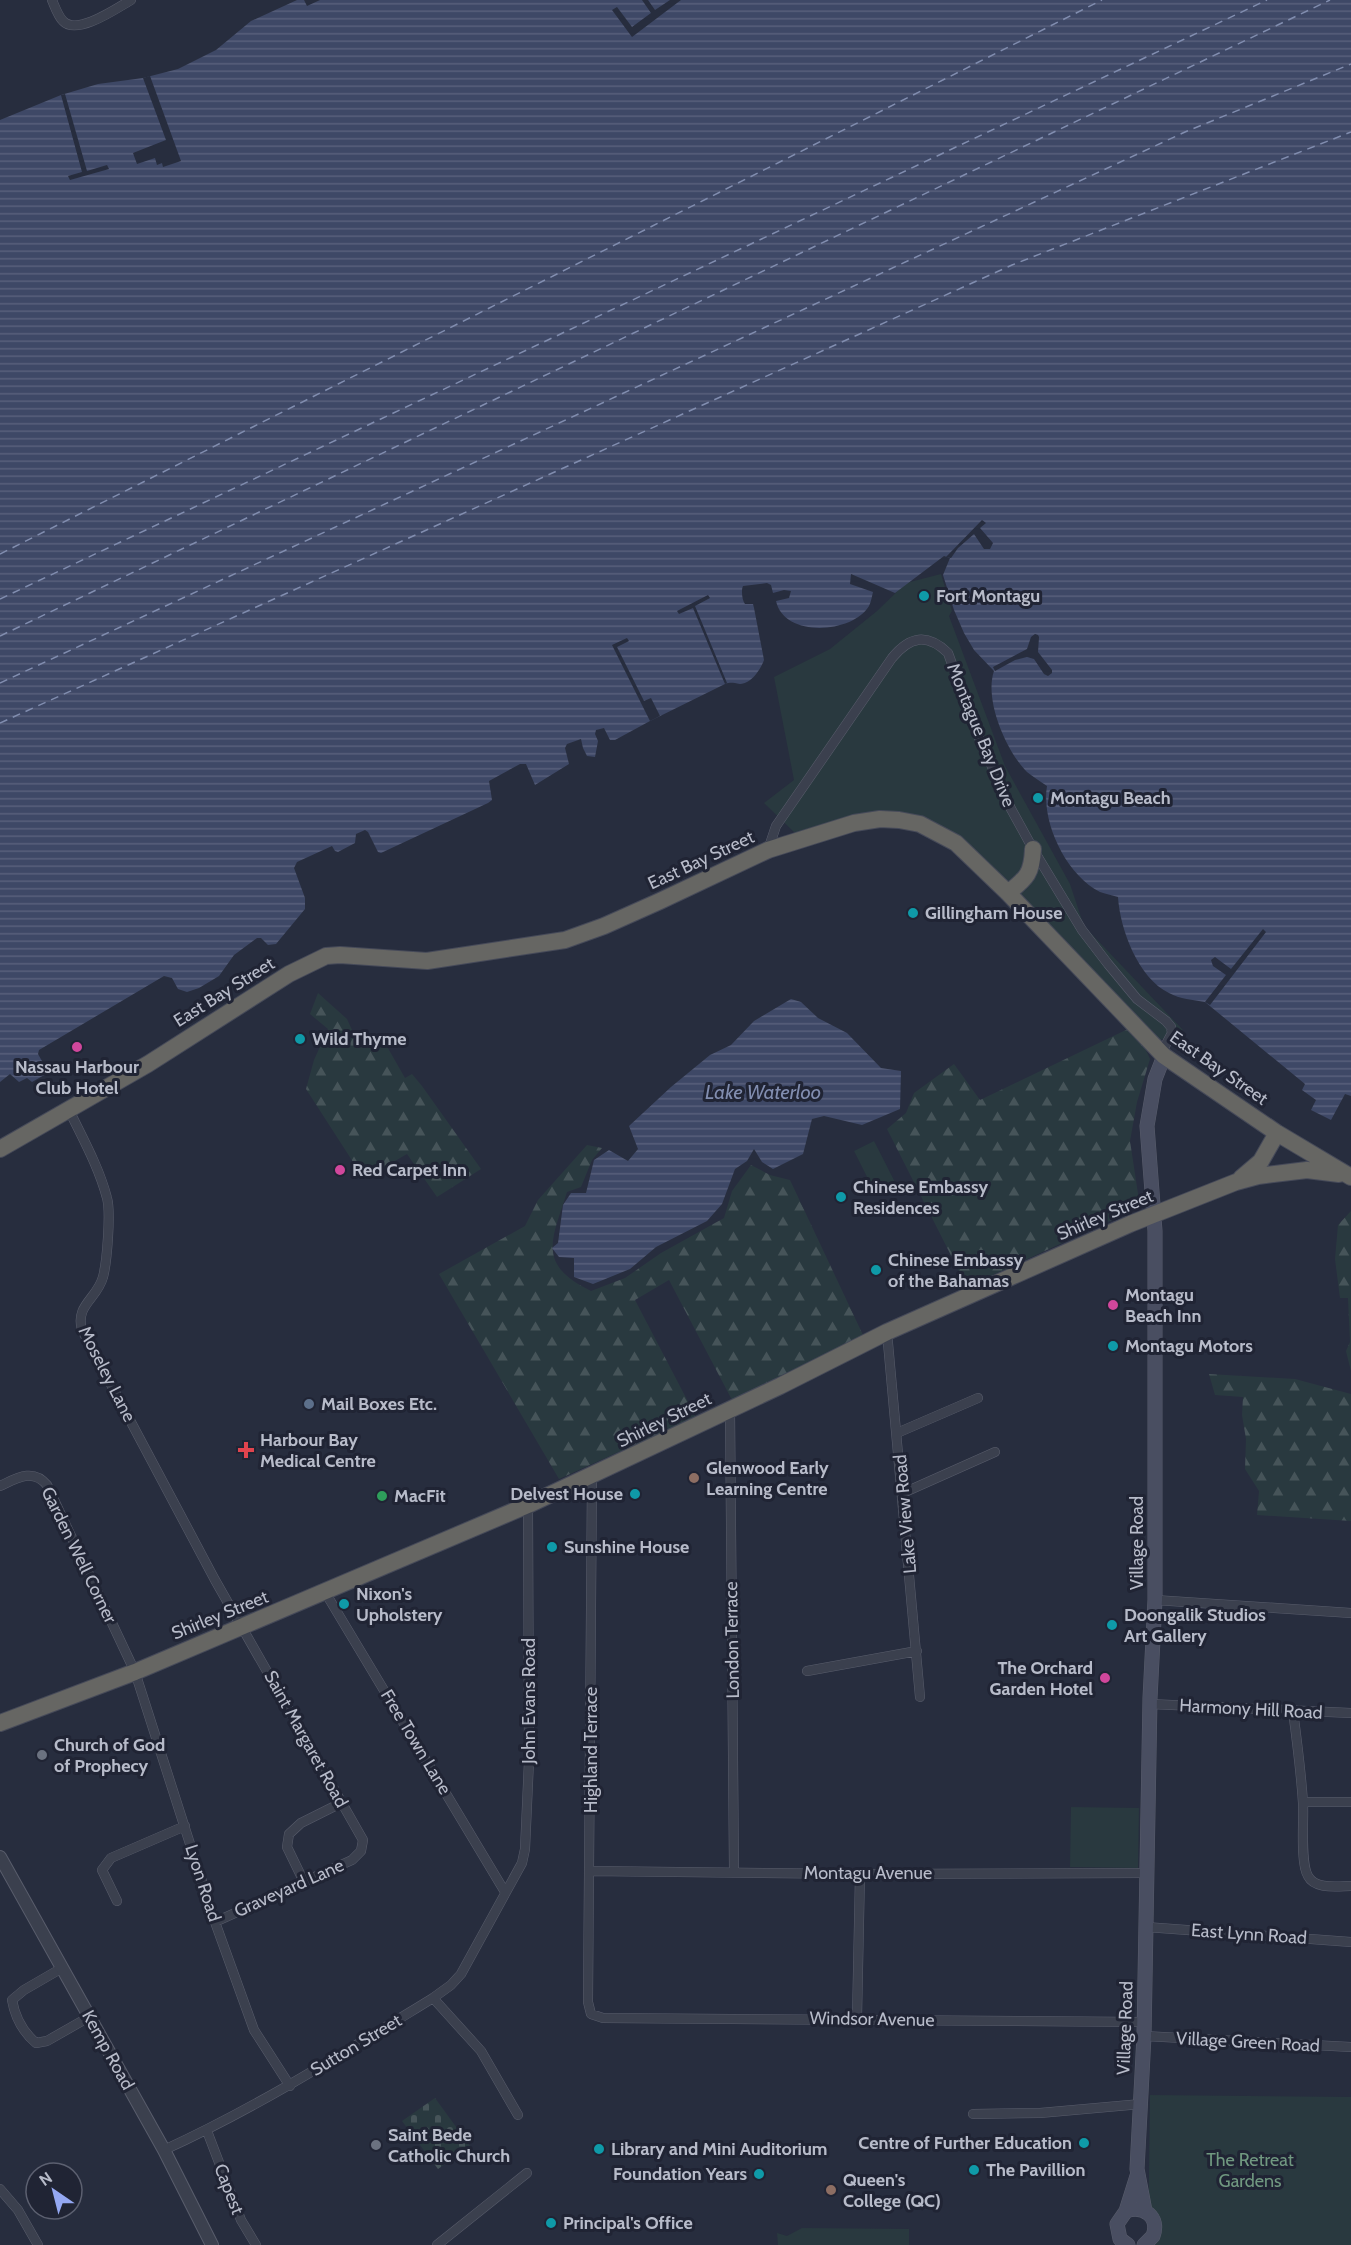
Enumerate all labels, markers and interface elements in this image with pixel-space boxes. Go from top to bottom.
place label: Fort Montagu [936,585,1040,607]
marker: Fort Montagu [917,589,931,603]
street label: Montague Bay Drive [942,660,1020,810]
place label: Montagu Beach [1050,787,1171,809]
marker: Montagu Beach [1031,791,1045,805]
street label: East Bay Street [644,826,758,894]
place label: Gillingham House [925,902,1062,924]
marker: Gillingham House [906,906,920,920]
street label: East Bay Street [170,952,278,1032]
street label: East Bay Street [1166,1026,1272,1110]
place label: Wild Thyme [312,1028,407,1050]
marker: Wild Thyme [293,1032,307,1046]
marker: Nassau Harbour Club Hotel [70,1040,84,1054]
place label: Nassau Harbour Club Hotel [15,1056,139,1099]
water label: Lake Waterloo [705,1080,821,1104]
place label: Red Carpet Inn [352,1159,467,1181]
marker: Red Carpet Inn [333,1163,347,1177]
place label: Chinese Embassy Residences [853,1176,989,1219]
street label: Shirley Street [1054,1185,1156,1245]
marker: Chinese Embassy Residences [834,1190,848,1204]
place label: Chinese Embassy of the Bahamas [888,1249,1024,1292]
marker: Chinese Embassy of the Bahamas [869,1263,883,1277]
place label: Montagu Beach Inn [1125,1284,1201,1327]
marker: Montagu Beach Inn [1106,1298,1120,1312]
street label: Moseley Lane [74,1323,140,1425]
place label: Montagu Motors [1125,1335,1253,1357]
marker: Montagu Motors [1106,1339,1120,1353]
street label: Shirley Street [613,1388,715,1452]
place label: Mail Boxes Etc. [321,1393,437,1415]
marker: Mail Boxes Etc. [302,1397,316,1411]
place label: Harbour Bay Medical Centre [260,1429,376,1472]
marker: Harbour Bay Medical Centre [237,1441,255,1459]
street label: Lake View Road [889,1453,921,1575]
place label: Glenwood Early Learning Centre [706,1457,829,1500]
marker: Glenwood Early Learning Centre [687,1471,701,1485]
street label: Garden Well Corner [36,1483,122,1627]
place label: Delvest House [510,1483,623,1505]
place label: MacFit [394,1485,446,1507]
marker: Delvest House [628,1487,642,1501]
marker: MacFit [375,1489,389,1503]
street label: Village Road [1126,1496,1148,1590]
place label: Sunshine House [564,1536,689,1558]
marker: Sunshine House [545,1540,559,1554]
street label: London Terrace [720,1581,744,1699]
place label: Nixon's Upholstery [356,1583,443,1626]
street label: Shirley Street [168,1586,272,1644]
marker: Nixon's Upholstery [337,1597,351,1611]
place label: Doongalik Studios Art Gallery [1124,1604,1266,1647]
marker: Doongalik Studios Art Gallery [1105,1618,1119,1632]
street label: John Evans Road [518,1638,540,1765]
place label: The Orchard Garden Hotel [990,1657,1093,1700]
street label: Saint Margaret Road [259,1667,353,1811]
marker: The Orchard Garden Hotel [1098,1671,1112,1685]
street label: Free Town Lane [376,1685,456,1799]
street label: Highland Terrace [580,1687,602,1813]
street label: Harmony Hill Road [1179,1694,1323,1724]
place label: Church of God of Prophecy [54,1734,165,1777]
marker: Church of God of Prophecy [35,1748,49,1762]
street label: Lyon Road [180,1842,226,1924]
street label: Graveyard Lane [231,1854,347,1922]
street label: Montagu Avenue [804,1862,932,1884]
street label: East Lynn Road [1190,1919,1308,1949]
street label: Village Road [1112,1981,1138,2075]
street label: Kemp Road [77,2006,139,2094]
street label: Windsor Avenue [809,2007,935,2031]
street label: Sutton Street [307,2009,405,2081]
street label: Village Green Road [1176,2027,1320,2057]
place label: Saint Bede Catholic Church [388,2124,510,2167]
place label: Centre of Further Education [858,2132,1072,2154]
marker: Centre of Further Education [1077,2136,1091,2150]
marker: Saint Bede Catholic Church [369,2138,383,2152]
place label: Library and Mini Auditorium [611,2138,828,2160]
marker: Library and Mini Auditorium [592,2142,606,2156]
park label: The Retreat Gardens [1206,2149,1294,2192]
place label: The Pavillion [986,2159,1086,2181]
north arrow [24,2161,84,2221]
street label: Capest [209,2161,249,2217]
place label: Foundation Years [613,2163,747,2185]
marker: The Pavillion [967,2163,981,2177]
marker: Foundation Years [752,2167,766,2181]
text: N [36,2168,56,2190]
place label: Queen's College (QC) [843,2169,941,2212]
marker: Queen's College (QC) [824,2183,838,2197]
place label: Principal's Office [563,2212,693,2234]
marker: Principal's Office [544,2216,558,2230]

